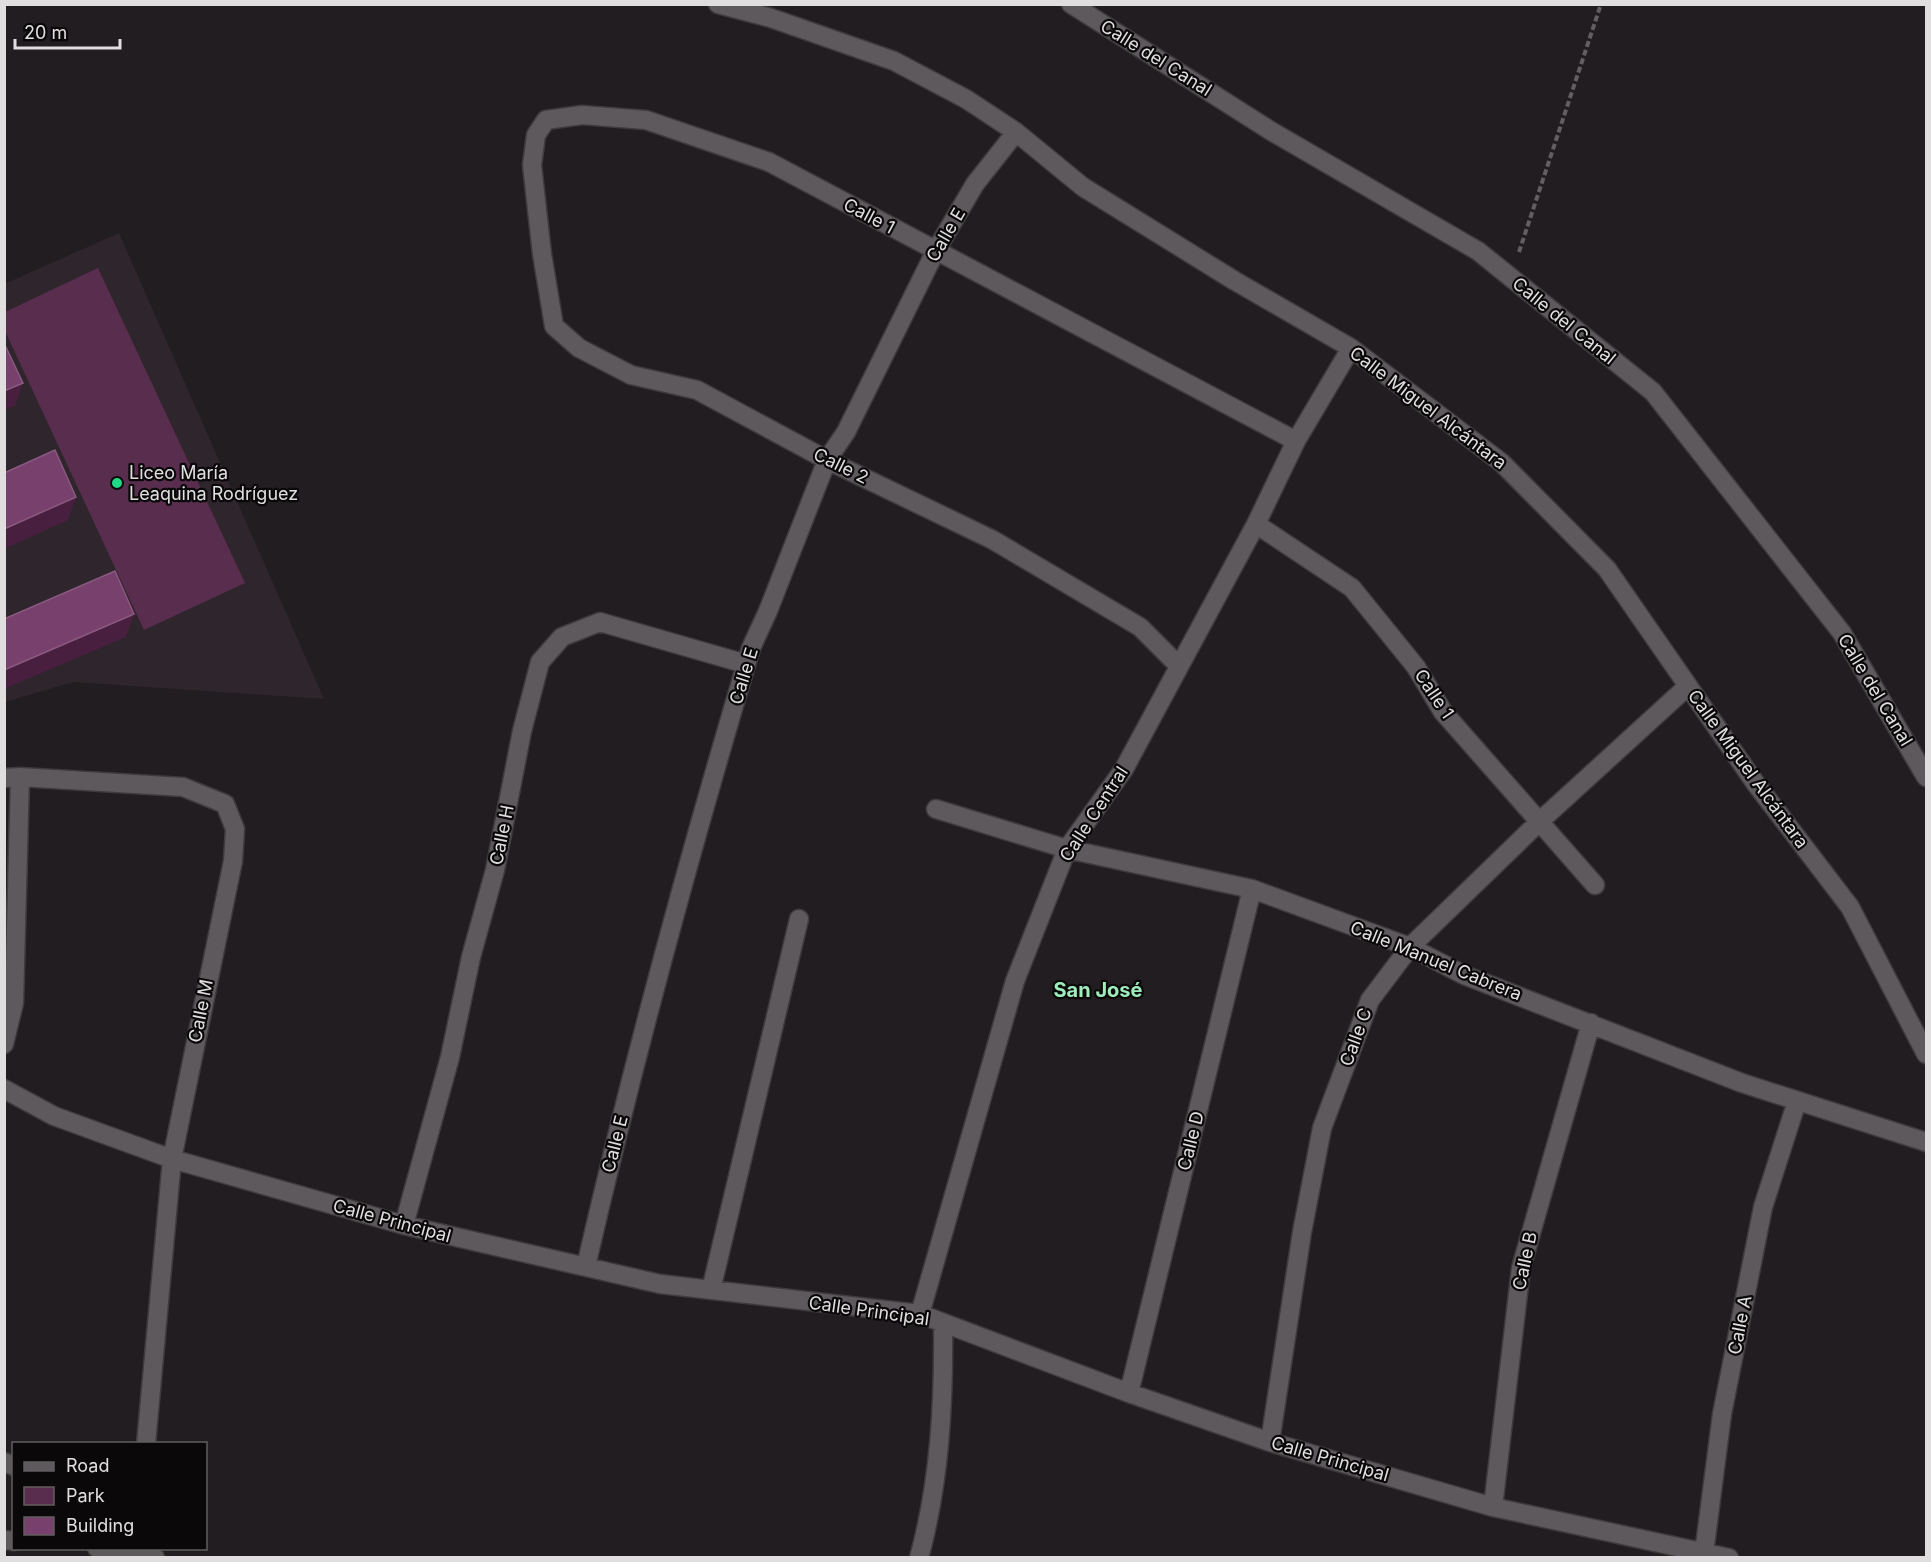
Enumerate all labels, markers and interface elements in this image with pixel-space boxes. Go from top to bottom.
scale bar [15,12,120,50]
street label: Calle del Canal [1097,15,1216,100]
text: 20 m [24,22,67,43]
street label: Calle 1 [840,193,898,238]
street label: Calle E [922,204,969,265]
street label: Calle del Canal [1508,273,1620,369]
street label: Calle Miguel Alcántara [1346,342,1511,473]
street label: Calle 2 [810,443,872,488]
place label: Liceo María Leaquina Rodríguez [129,462,298,504]
marker: Liceo María Leaquina Rodríguez [110,476,124,490]
street label: Calle del Canal [1834,630,1917,750]
street label: Calle E [725,645,762,707]
street label: Calle 1 [1410,665,1458,722]
street label: Calle Miguel Alcántara [1684,685,1813,852]
street label: Calle Central [1055,762,1132,865]
street label: Calle H [485,803,518,867]
street label: Calle Manuel Cabrera [1347,916,1525,1005]
street label: Calle M [184,978,217,1044]
district label: San José [1054,978,1143,1002]
street label: Calle C [1335,1005,1376,1069]
street label: Calle D [1173,1109,1208,1173]
street label: Calle E [597,1113,632,1175]
street label: Calle Principal [331,1195,453,1246]
street label: Calle B [1508,1230,1541,1292]
street label: Calle Principal [808,1292,931,1329]
street label: Calle A [1723,1293,1756,1356]
street label: Calle Principal [1269,1432,1391,1485]
legend [12,1442,207,1550]
text: Road [66,1455,109,1476]
text: Park [66,1485,105,1506]
text: Building [66,1515,134,1536]

